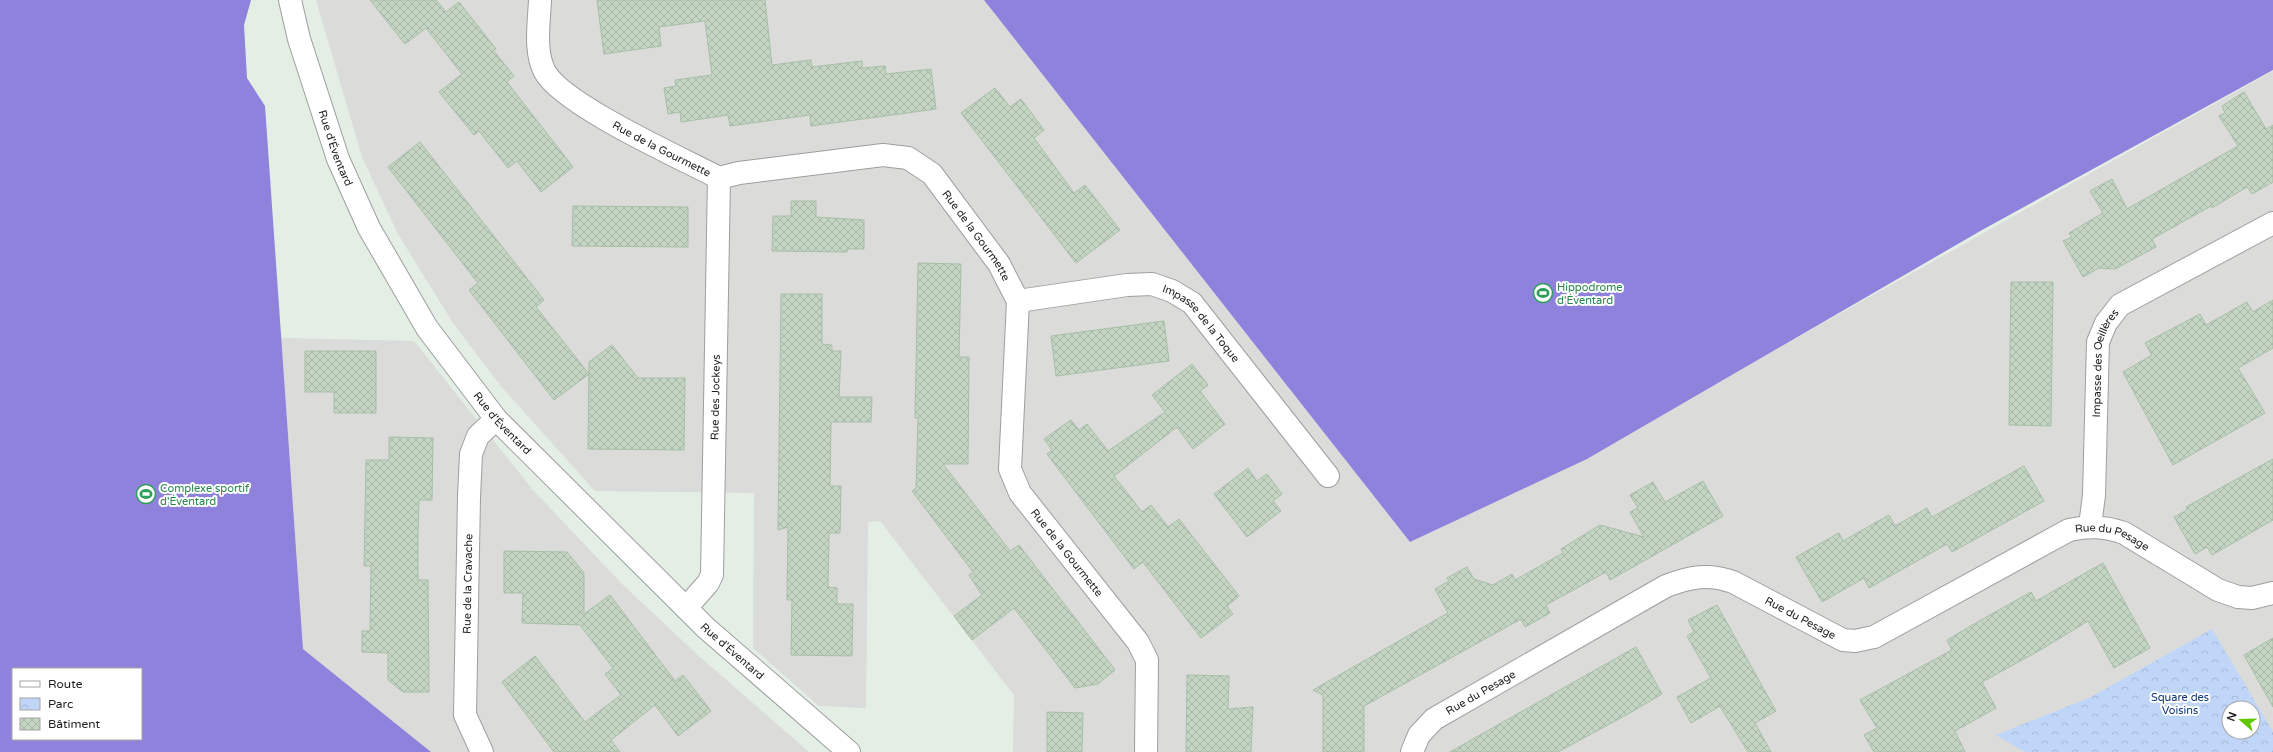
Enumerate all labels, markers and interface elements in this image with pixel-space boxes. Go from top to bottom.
street label: Rue d'Éventard [316,109,355,188]
street label: Rue de la Gourmette [610,119,713,180]
street label: Rue de la Gourmette [939,188,1013,283]
place label: Hippodrome d'Éventard [1557,281,1623,307]
street label: Impasse de la Toque [1161,282,1242,365]
sports icon: Hippodrome d'Éventard [1532,282,1554,304]
street label: Impasse des Oeillères [2090,306,2121,418]
street label: Rue des Jockeys [708,354,723,440]
street label: Rue d'Éventard [471,389,534,457]
place label: Complexe sportif d'Éventard [160,482,250,508]
sports icon: Complexe sportif d'Éventard [135,483,157,505]
street label: Rue de la Gourmette [1028,506,1105,599]
street label: Rue du Pesage [2074,521,2152,554]
street label: Rue de la Cravache [460,534,475,634]
street label: Rue du Pesage [1763,594,1838,642]
street label: Rue d'Éventard [698,620,767,682]
legend [12,668,142,740]
street label: Rue du Pesage [1444,668,1518,718]
text: Route [48,677,83,691]
park label: Square des Voisins [2151,691,2209,717]
text: Parc [48,697,73,711]
north arrow [2221,700,2261,740]
text: N [2224,710,2240,723]
text: Bâtiment [48,717,100,731]

